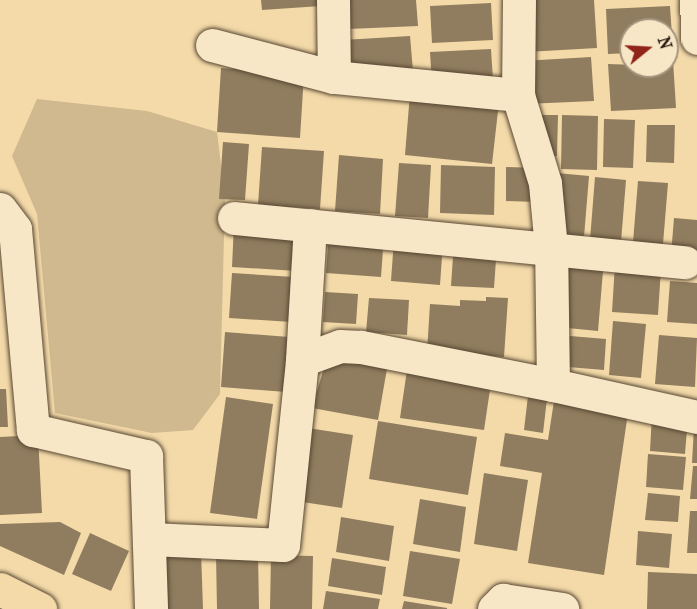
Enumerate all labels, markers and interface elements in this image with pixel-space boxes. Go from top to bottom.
north arrow [619,18,679,78]
text: N [654,34,676,52]

